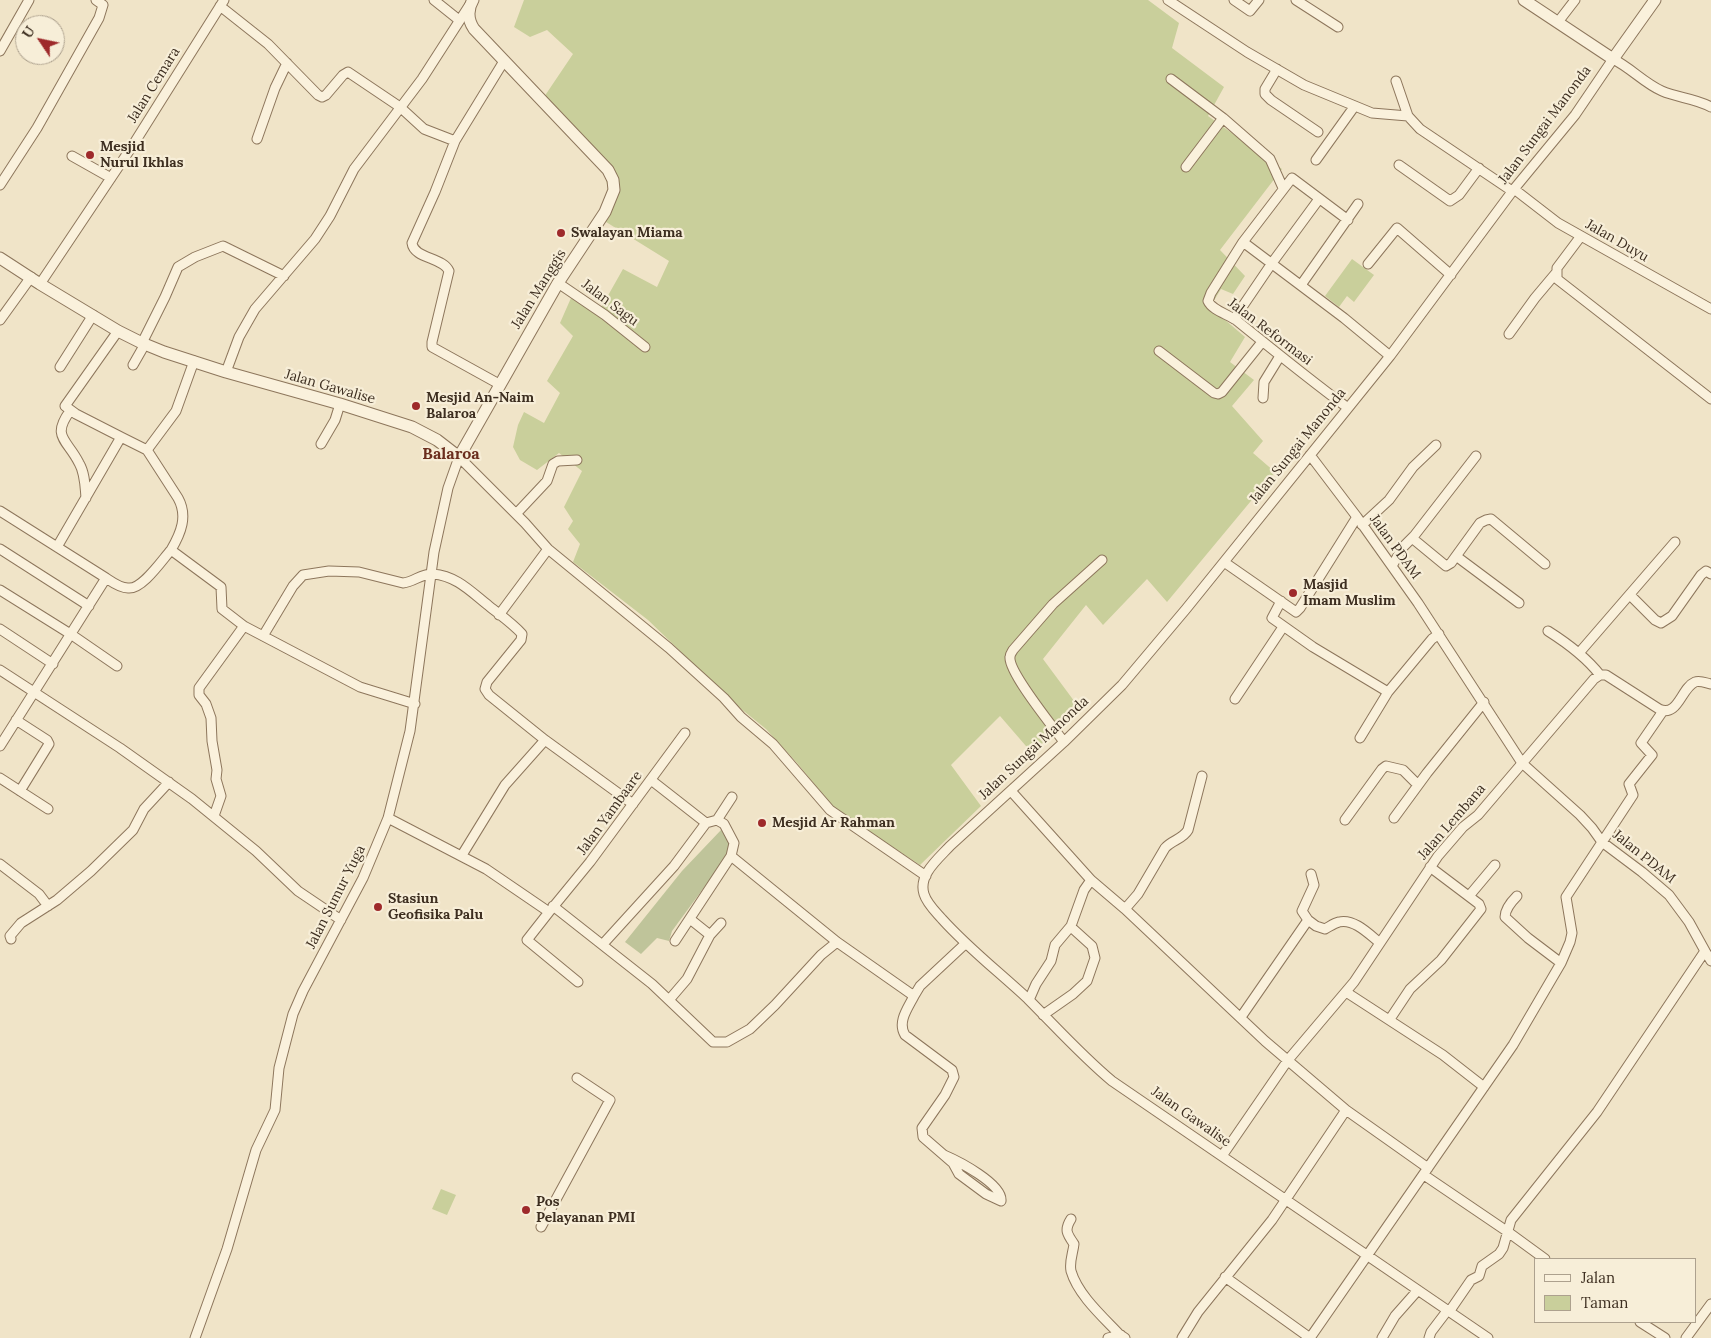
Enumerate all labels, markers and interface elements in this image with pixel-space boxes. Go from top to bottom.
north arrow [15,15,65,65]
text: U [18,23,39,42]
street label: Jalan Cemara [124,44,184,126]
street label: Jalan Sungai Manonda [1495,63,1595,187]
place label: Mesjid Nurul Ikhlas [100,139,183,172]
marker: Mesjid Nurul Ikhlas [84,149,96,161]
street label: Jalan Duyu [1583,216,1651,266]
place label: Swalayan Miama [571,225,683,241]
marker: Swalayan Miama [555,227,567,239]
street label: Jalan Manggis [508,246,570,332]
street label: Jalan Sagu [578,276,642,330]
street label: Jalan Reformasi [1225,295,1315,369]
street label: Jalan Gawalise [283,366,377,408]
street label: Jalan Sungai Manonda [1246,385,1350,507]
place label: Mesjid An-Naim Balaroa [426,390,534,422]
marker: Mesjid An-Naim Balaroa [410,400,422,412]
district label: Balaroa [422,444,480,464]
street label: Jalan PDAM [1366,511,1424,583]
place label: Masjid Imam Muslim [1303,577,1396,610]
marker: Masjid Imam Muslim [1287,587,1299,599]
street label: Jalan Sungai Manonda [976,693,1092,803]
street label: Jalan Yambaare [574,768,646,858]
street label: Jalan Lembana [1415,781,1489,863]
place label: Mesjid Ar Rahman [772,815,895,831]
marker: Mesjid Ar Rahman [756,817,768,829]
street label: Jalan PDAM [1609,827,1679,887]
street label: Jalan Sumur Yuga [303,842,369,952]
place label: Stasiun Geofisika Palu [388,891,483,924]
marker: Stasiun Geofisika Palu [372,901,384,913]
street label: Jalan Gawalise [1148,1083,1234,1151]
place label: Pos Pelayanan PMI [536,1194,636,1226]
marker: Pos Pelayanan PMI [520,1204,532,1216]
legend [1534,1258,1696,1323]
text: Jalan [1581,1268,1615,1287]
text: Taman [1581,1293,1628,1312]

